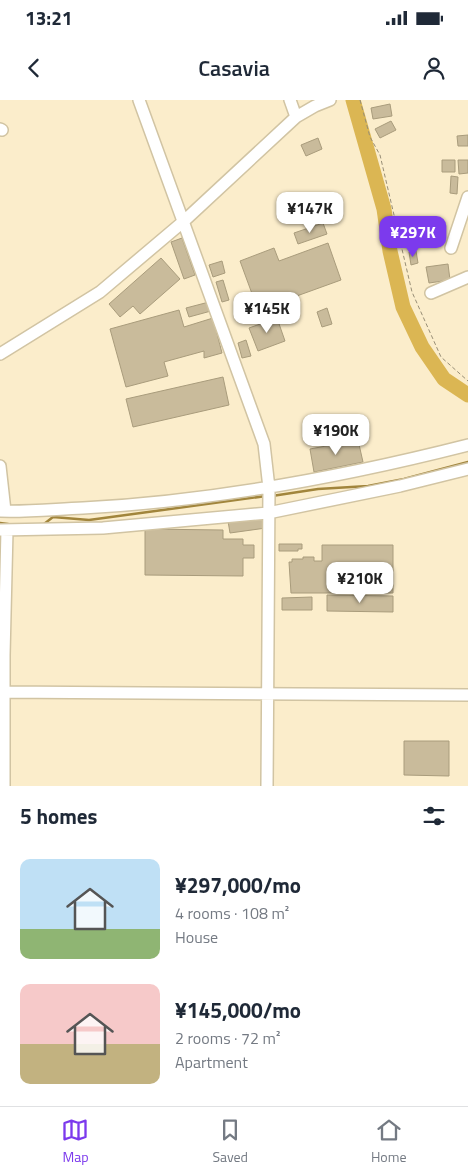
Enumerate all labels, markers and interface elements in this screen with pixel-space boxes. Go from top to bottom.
text: 13:21 [25,3,72,32]
text: Casavia [198,51,270,85]
icon: back [20,54,48,82]
icon: person [420,54,448,82]
pin: ¥147K [275,192,345,234]
text: ¥147K [287,196,333,220]
pin: ¥297K [378,216,448,258]
text: ¥297K [390,220,436,244]
pin: ¥145K [232,292,302,334]
text: ¥145K [244,296,290,320]
pin: ¥190K [301,414,371,456]
text: ¥190K [313,418,359,442]
pin: ¥210K [325,562,395,604]
text: ¥210K [337,566,383,590]
text: 5 homes [20,800,97,832]
icon: filters [420,802,448,830]
text: ¥297,000/mo [175,869,301,901]
icon: home [60,879,120,939]
text: 4 rooms · 108 m² [175,901,289,925]
text: House [175,925,218,949]
text: ¥145,000/mo [175,994,301,1026]
icon: home [60,1004,120,1064]
text: 2 rooms · 72 m² [175,1026,280,1050]
text: Apartment [175,1050,248,1074]
tab: Map [61,1116,89,1167]
tab: Saved [212,1116,248,1167]
tab: Home [371,1116,407,1167]

